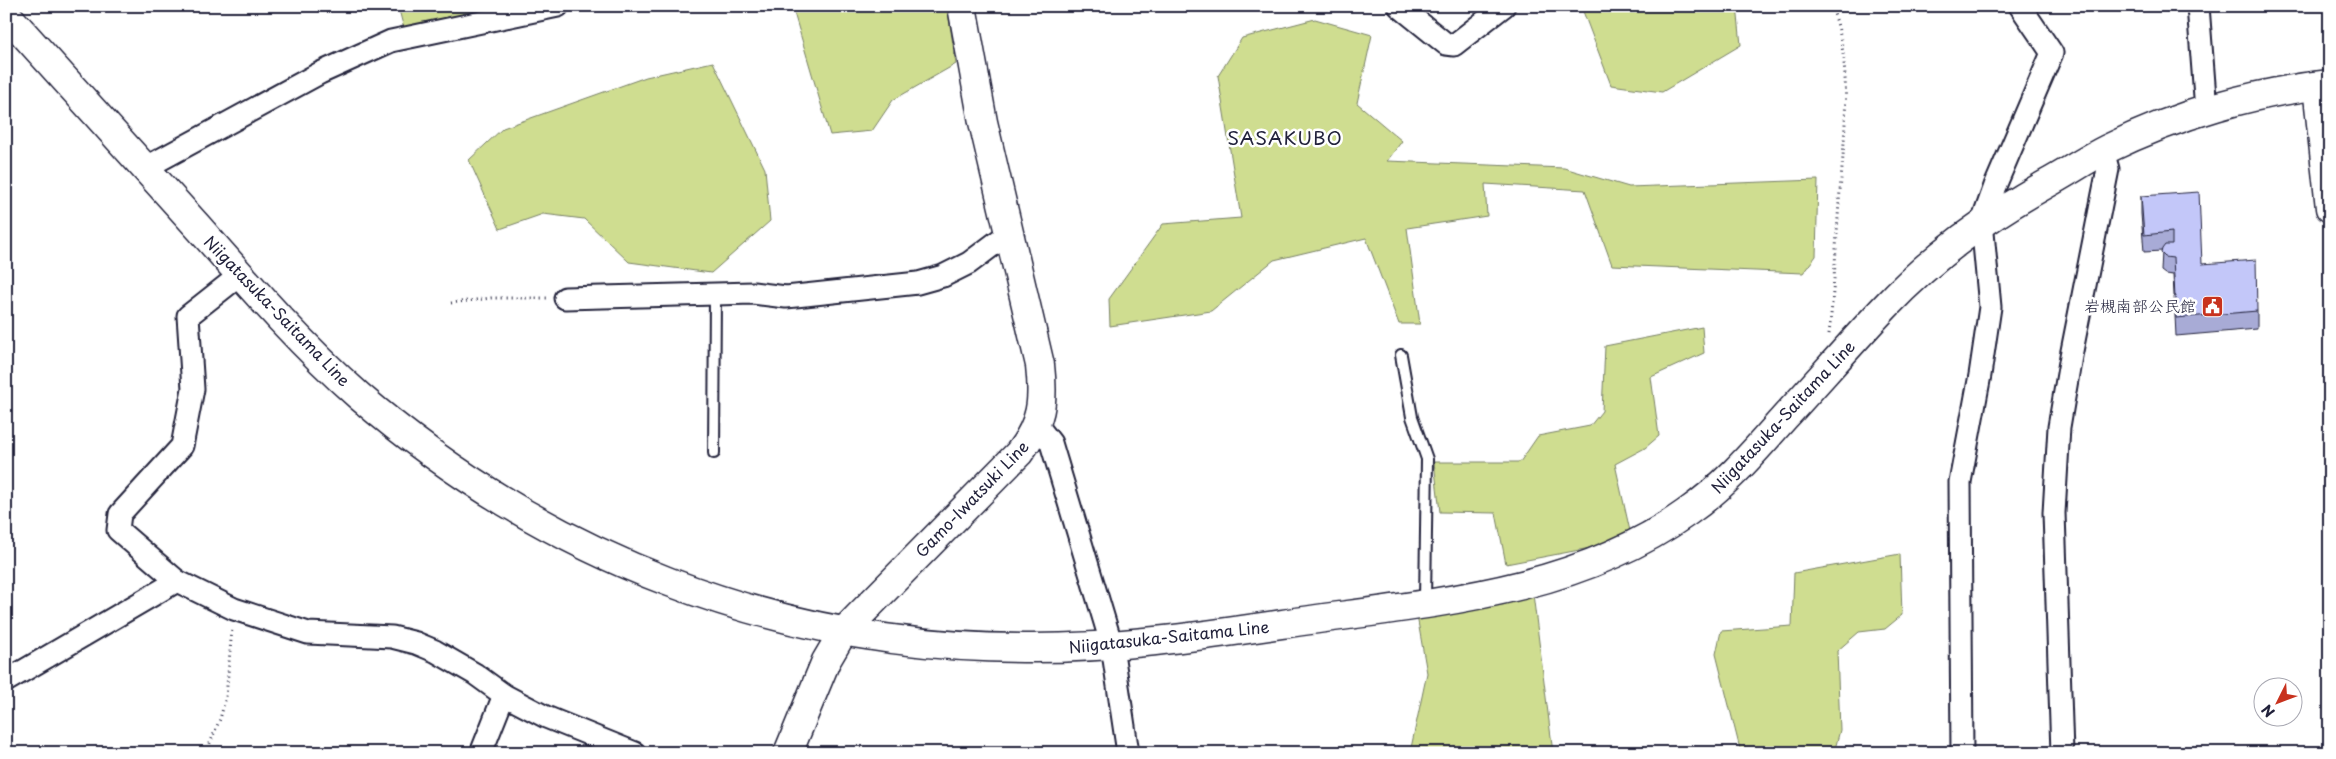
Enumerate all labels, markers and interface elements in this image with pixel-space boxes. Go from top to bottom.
district label: SASAKUBO [1227,123,1343,151]
street label: Niigatasuka-Saitama Line [199,229,356,391]
place label: 岩槻南部公民館 [2084,293,2196,317]
public building icon: 岩槻南部公民館 [2200,294,2224,318]
street label: Niigatasuka-Saitama Line [1705,334,1860,498]
street label: Gamo-Iwatsuki Line [909,434,1034,562]
street label: Niigatasuka-Saitama Line [1067,614,1270,658]
north arrow [2254,676,2304,726]
text: N [2256,700,2279,722]

